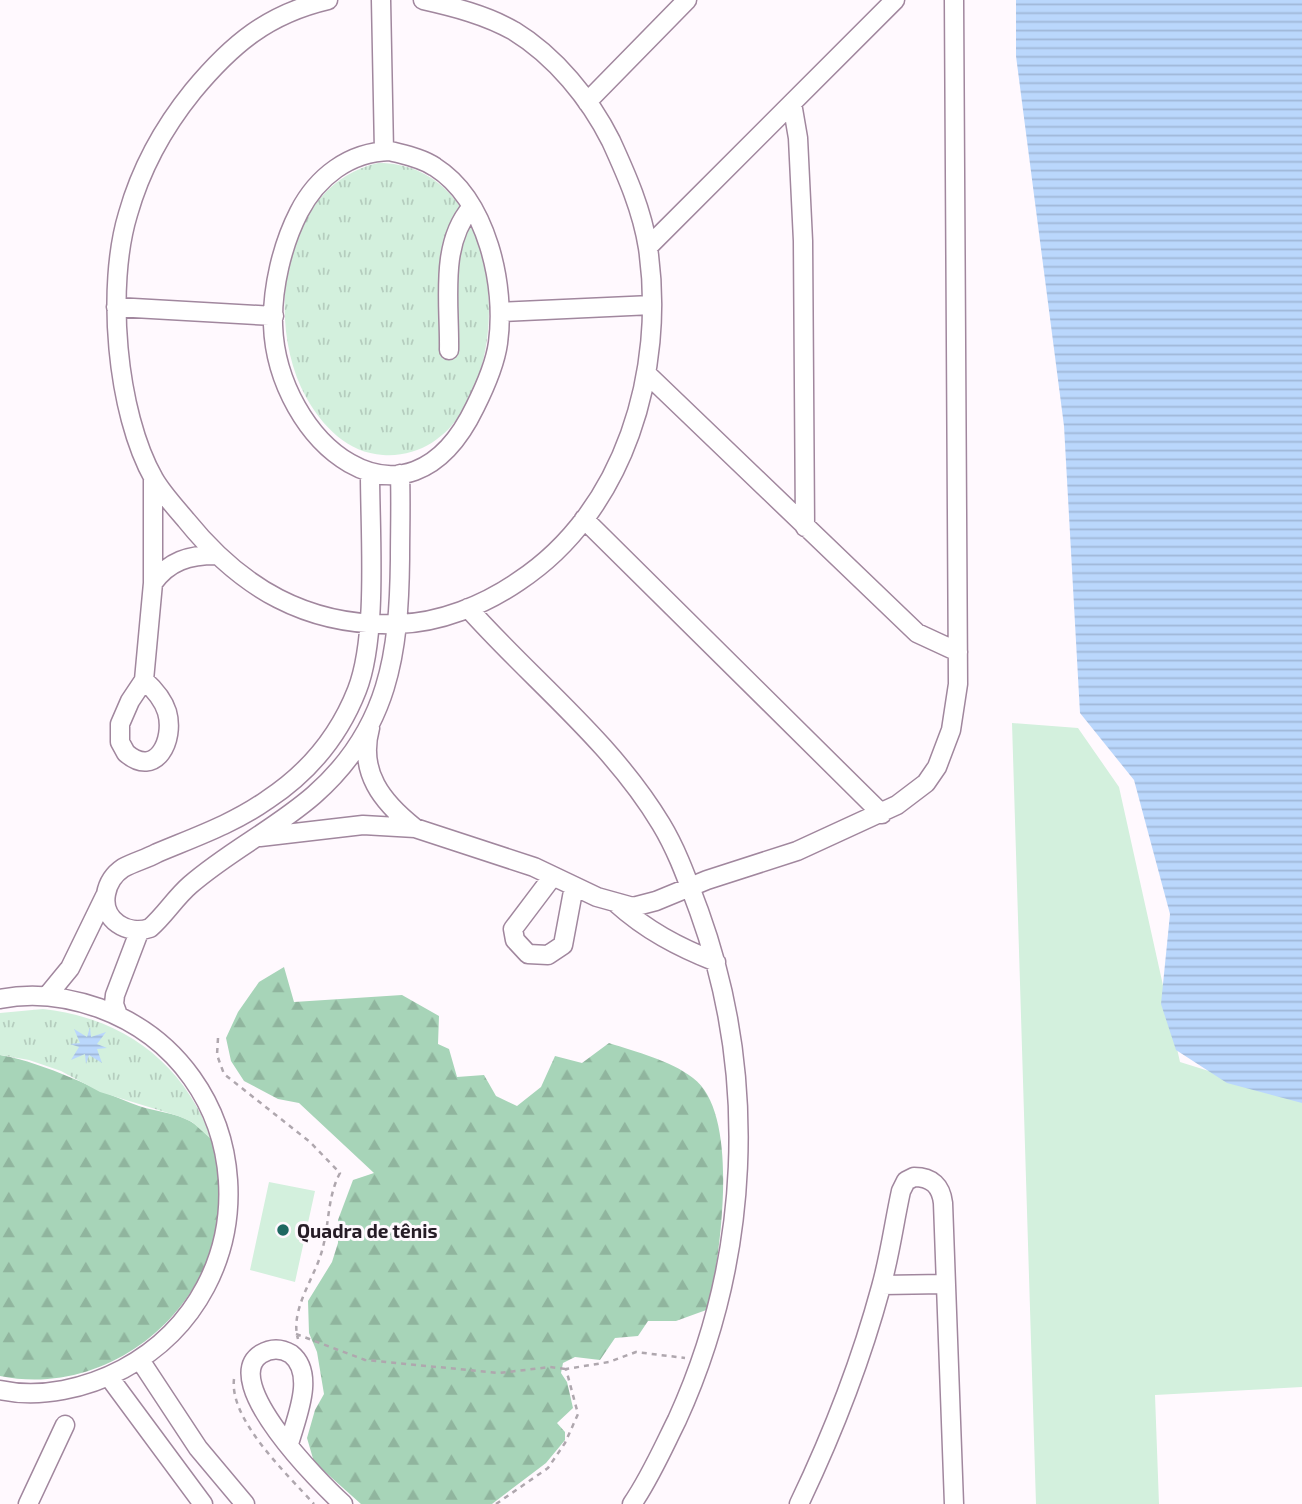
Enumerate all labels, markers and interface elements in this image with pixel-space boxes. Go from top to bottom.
place label: Quadra de tênis [297,1219,438,1243]
marker: Quadra de tênis [275,1222,291,1238]

